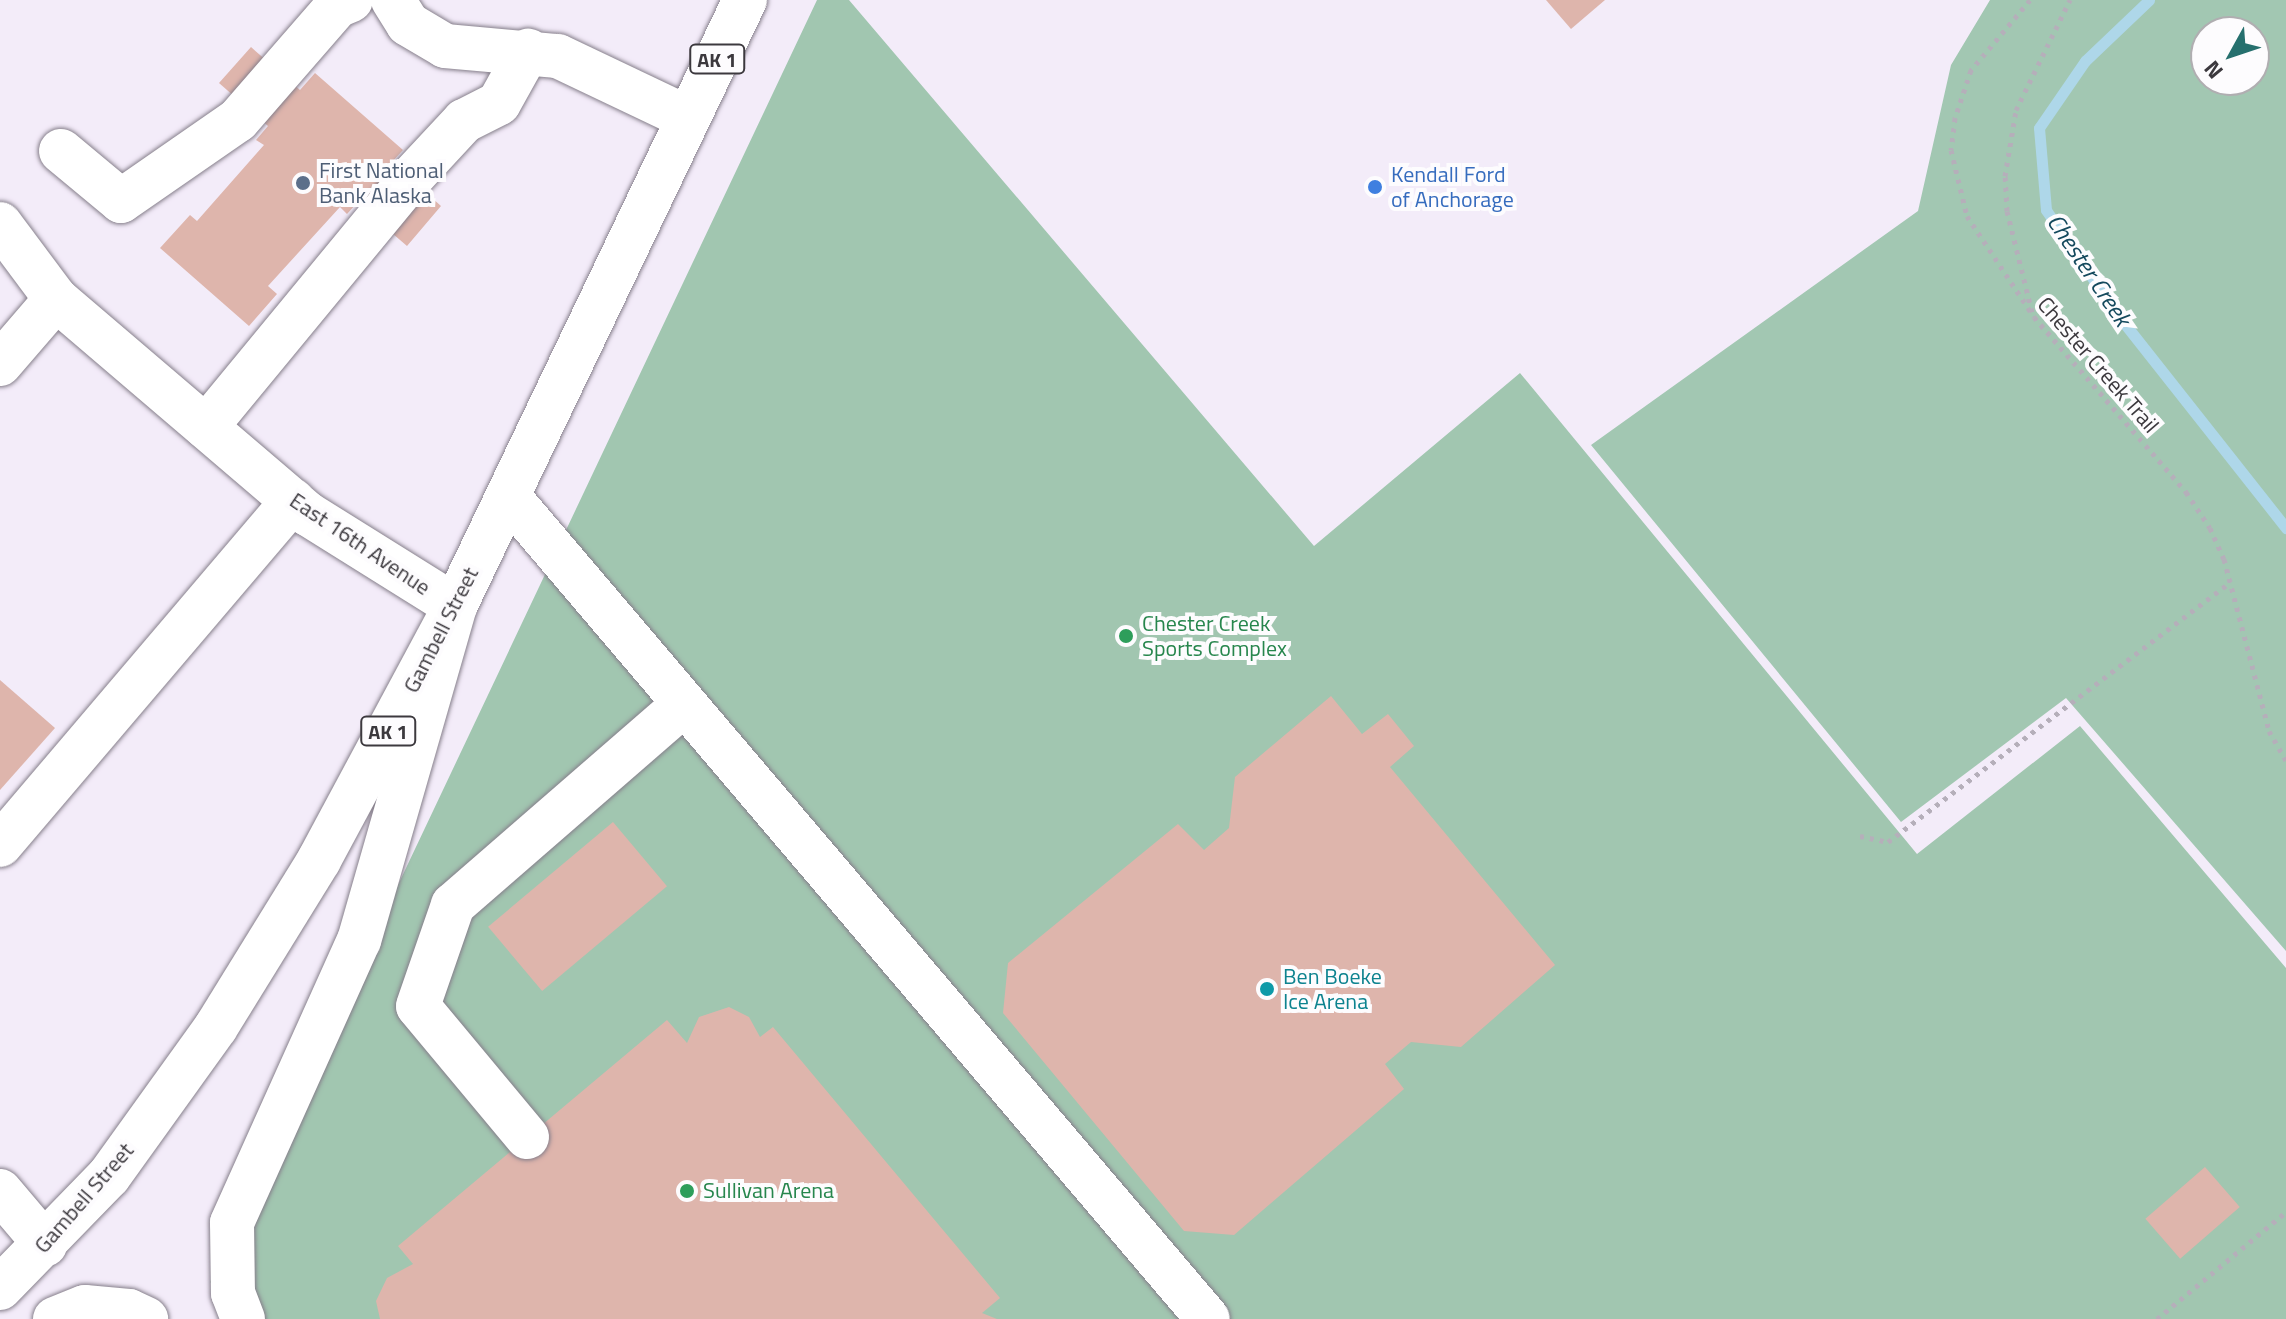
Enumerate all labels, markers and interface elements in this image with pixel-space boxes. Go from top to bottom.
north arrow [2190,16,2270,96]
road number: AK 1 [689,43,745,75]
text: N [2195,53,2231,87]
place label: First National Bank Alaska [319,157,444,208]
place label: Kendall Ford of Anchorage [1391,161,1514,212]
marker: First National Bank Alaska [294,174,312,192]
marker: Kendall Ford of Anchorage [1366,178,1384,196]
water label: Chester Creek [2041,208,2137,332]
street label: Chester Creek Trail [2032,292,2164,438]
street label: East 16th Avenue [285,487,435,601]
street label: Gambell Street [398,563,484,697]
place label: Chester Creek Sports Complex [1142,610,1287,662]
marker: Chester Creek Sports Complex [1117,627,1135,645]
road number: AK 1 [360,715,416,747]
place label: Ben Boeke Ice Arena [1283,963,1382,1014]
marker: Ben Boeke Ice Arena [1258,980,1276,998]
street label: Gambell Street [29,1138,139,1258]
place label: Sullivan Arena [703,1178,834,1204]
marker: Sullivan Arena [678,1182,696,1200]

